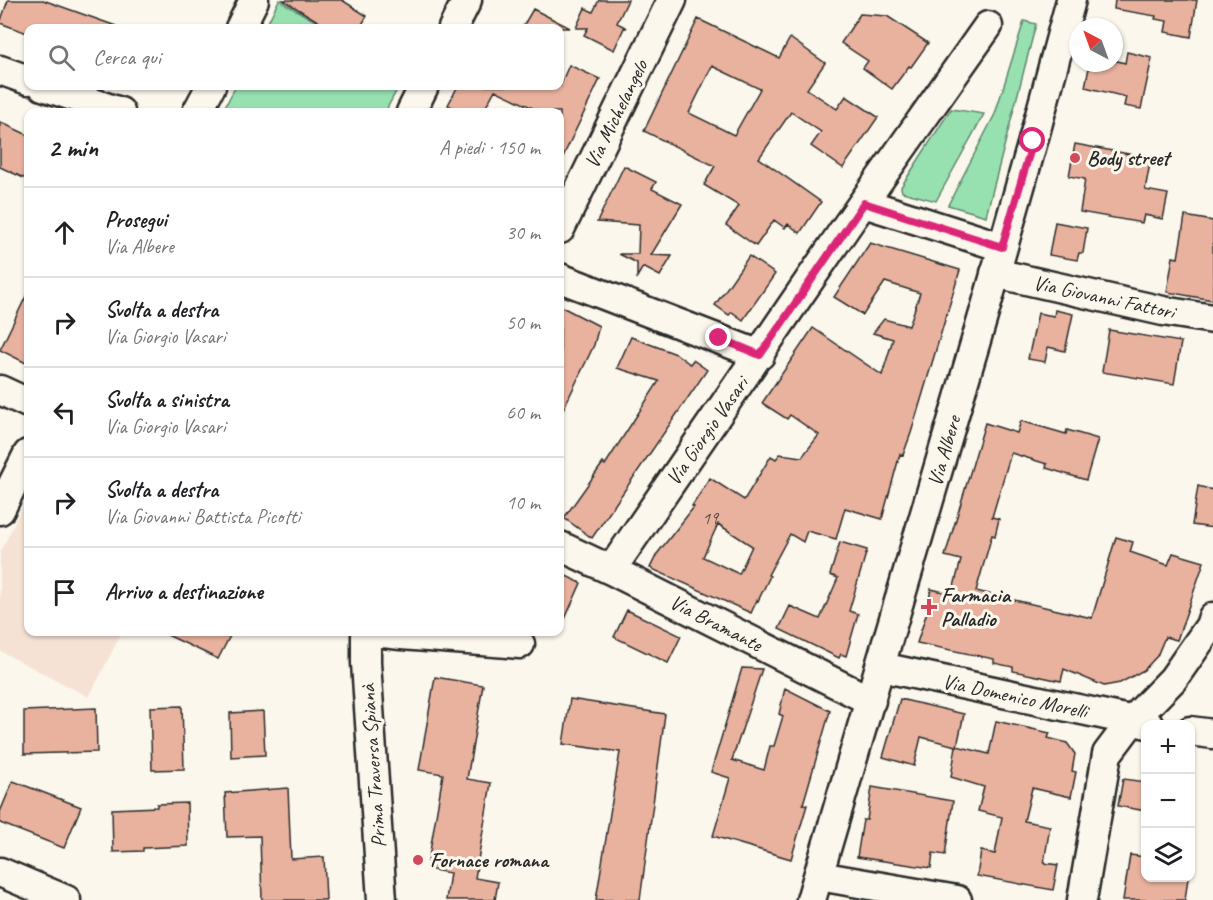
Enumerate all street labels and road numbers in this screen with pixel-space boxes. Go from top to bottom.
street label: Via Michelangelo [579,54,654,172]
street label: Via Giovanni Fattori [1031,269,1180,325]
street label: Via Giorgio Vasari [660,369,756,490]
street label: Via Albere [922,411,967,489]
street label: Via Bramante [666,589,767,658]
street label: Via Domenico Morelli [940,668,1093,725]
street label: Prima Traversa Spianà [354,682,392,849]

